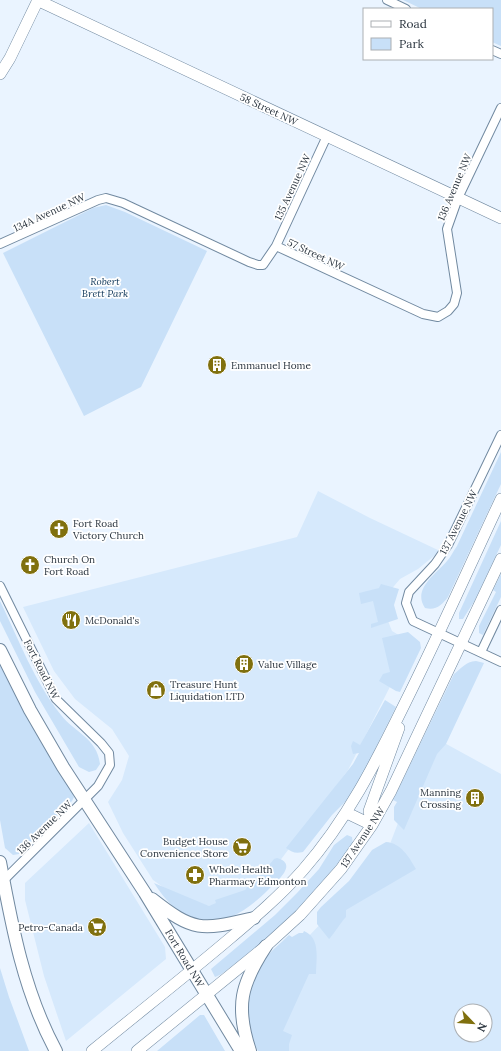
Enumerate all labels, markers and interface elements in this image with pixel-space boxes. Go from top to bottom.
legend [363,8,493,60]
text: Road [399,16,427,31]
text: Park [399,36,425,51]
street label: 58 Street NW [238,90,301,129]
street label: 135 Avenue NW [271,151,314,222]
street label: 136 Avenue NW [434,151,475,223]
street label: 134A Avenue NW [11,190,88,235]
street label: 57 Street NW [285,236,347,274]
park label: Robert Brett Park [82,275,128,300]
building icon: Emmanuel Home [206,354,228,376]
place label: Emmanuel Home [231,359,311,372]
street label: 137 Avenue NW [437,487,481,557]
place label: Fort Road Victory Church [72,517,144,542]
church icon: Fort Road Victory Church [48,518,70,540]
place label: Church On Fort Road [44,553,95,578]
church icon: Church On Fort Road [19,554,41,576]
restaurant icon: McDonald's [60,609,82,631]
place label: McDonald's [85,614,140,627]
street label: Fort Road NW [21,637,63,702]
building icon: Value Village [233,653,255,675]
place label: Value Village [257,658,317,671]
place label: Treasure Hunt Liquidation LTD [170,678,244,703]
shop icon: Treasure Hunt Liquidation LTD [145,679,167,701]
place label: Manning Crossing [420,786,461,811]
building icon: Manning Crossing [464,787,486,809]
street label: 136 Avenue NW [14,797,75,857]
street label: 137 Avenue NW [337,804,388,870]
place label: Budget House Convenience Store [140,835,229,860]
supermarket icon: Budget House Convenience Store [231,836,253,858]
place label: Whole Health Pharmacy Edmonton [209,863,307,888]
pharmacy icon: Whole Health Pharmacy Edmonton [184,864,206,886]
supermarket icon: Petro-Canada [86,916,108,938]
place label: Petro-Canada [18,921,83,934]
street label: Fort Road NW [162,927,208,991]
north arrow [453,1003,493,1043]
text: N [474,1020,490,1034]

